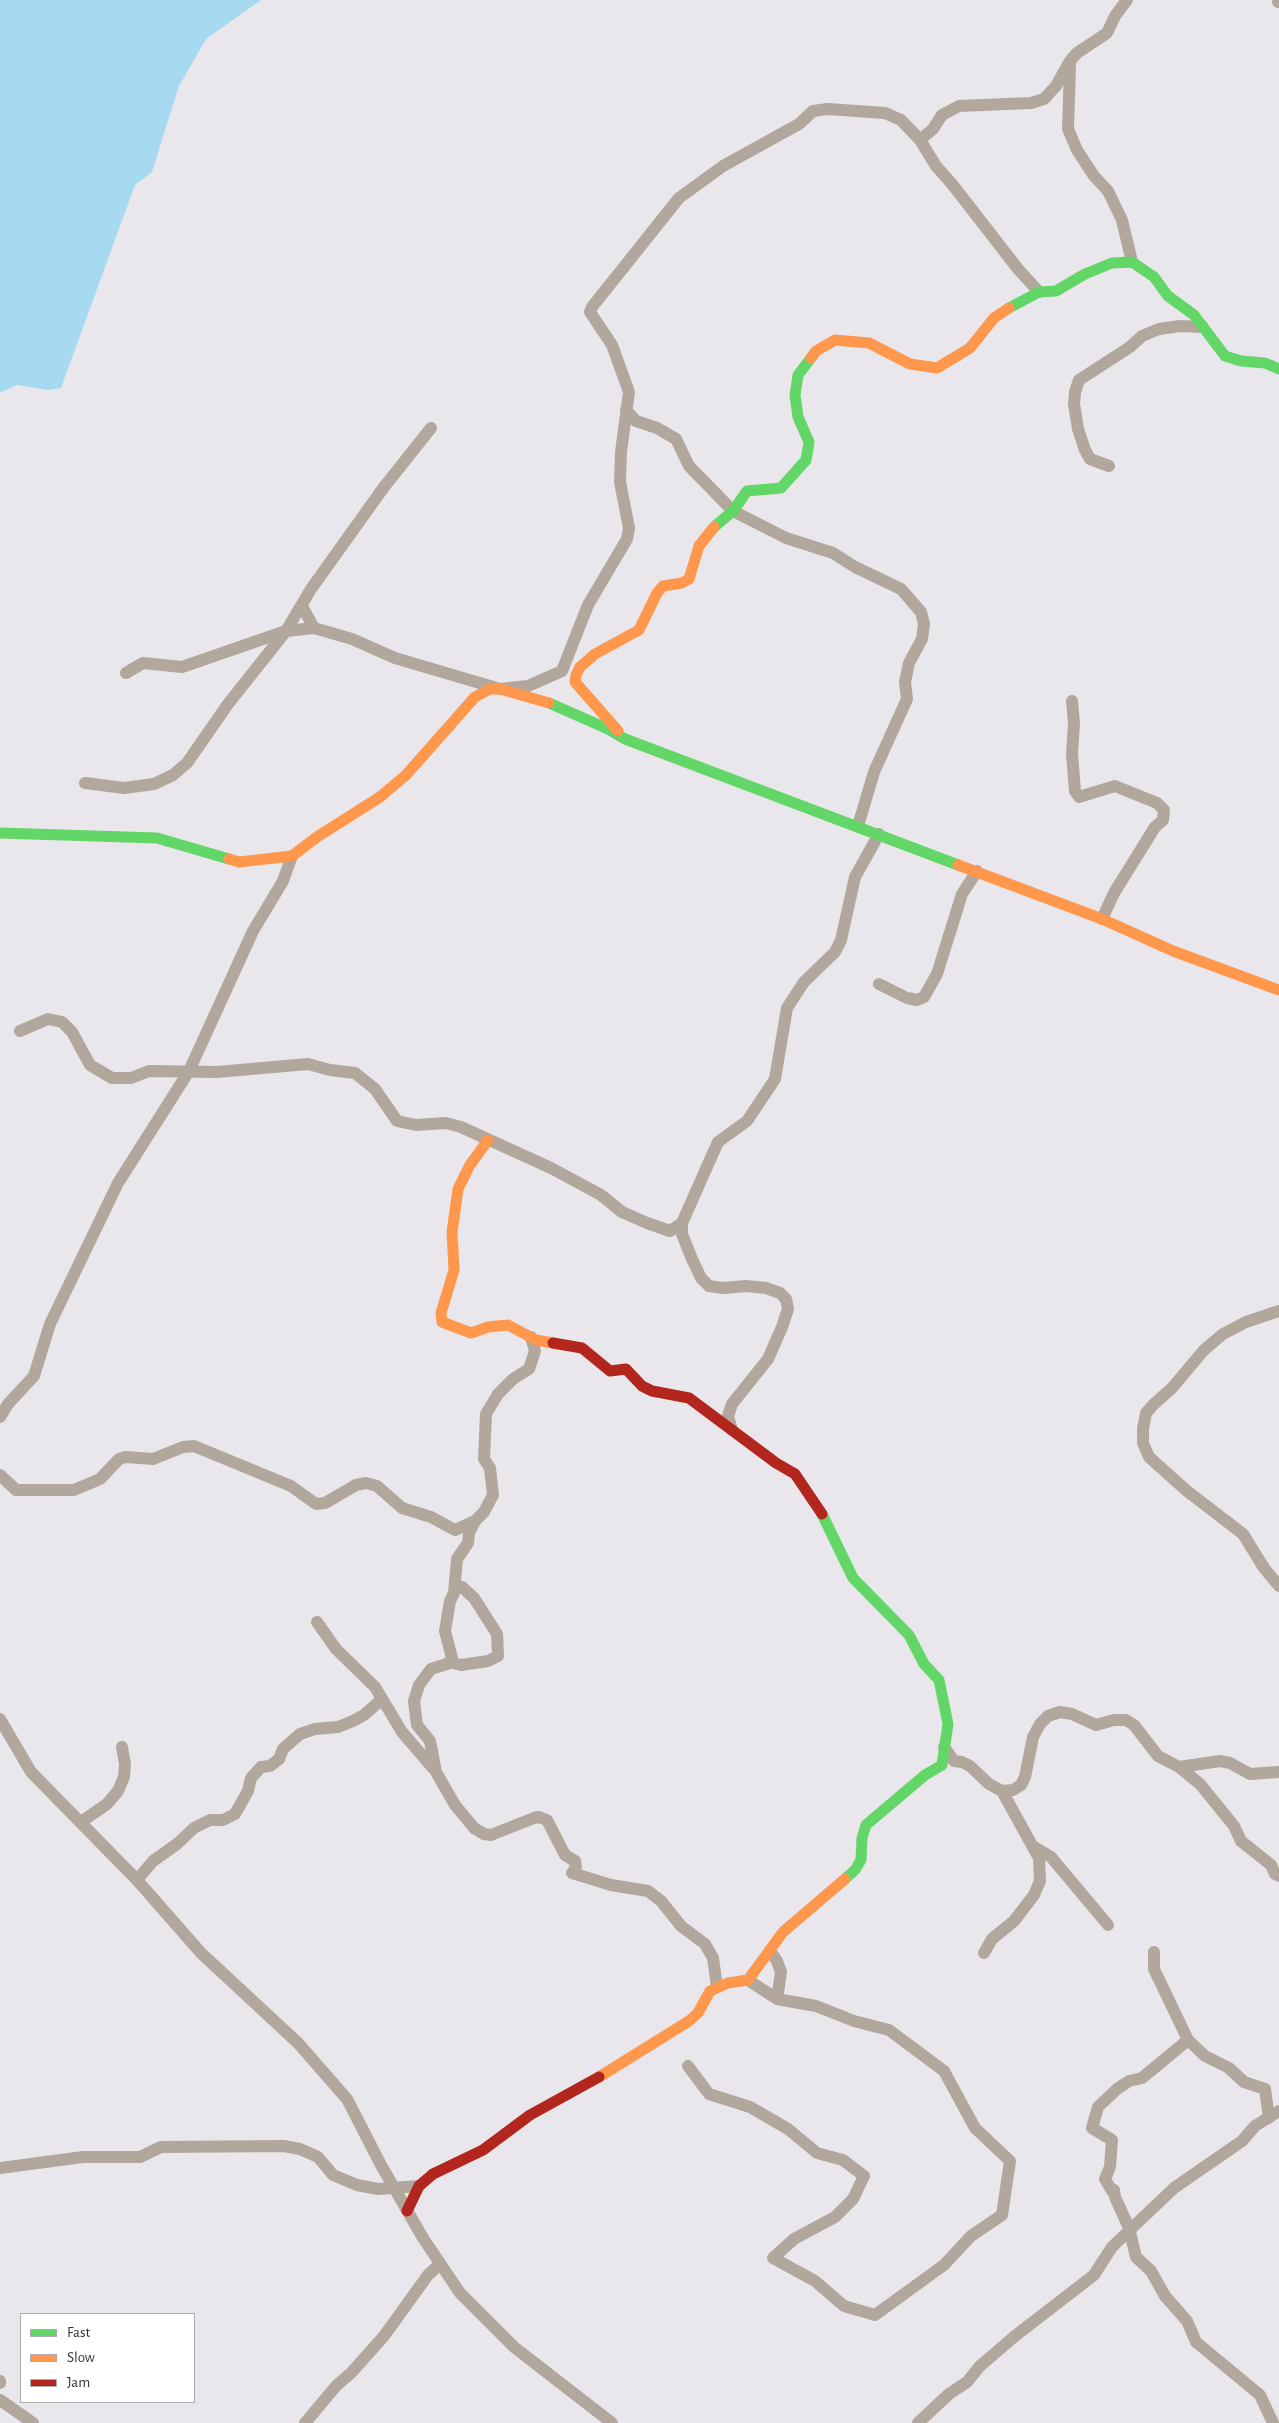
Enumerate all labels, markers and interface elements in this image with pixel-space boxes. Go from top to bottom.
legend [20,2313,195,2403]
text: Fast [67,2325,90,2340]
text: Slow [67,2350,95,2365]
text: Jam [67,2375,90,2390]

